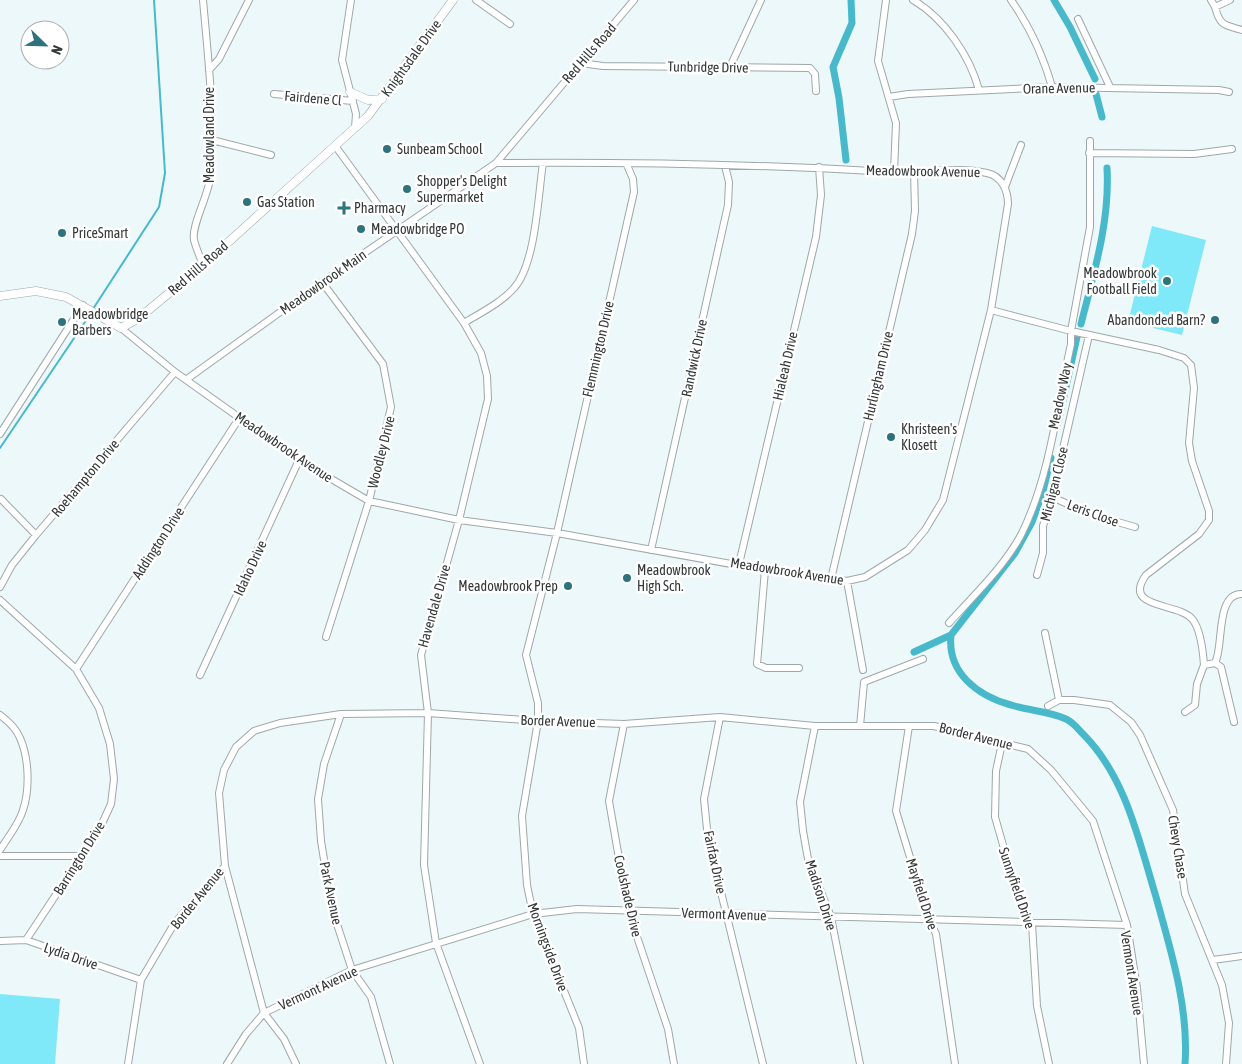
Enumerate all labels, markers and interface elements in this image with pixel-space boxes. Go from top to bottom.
street label: Knightsdale Drive [378,17,444,99]
north arrow [20,20,70,70]
street label: Red Hills Road [559,20,619,86]
text: N [48,43,66,57]
street label: Tunbridge Drive [667,58,749,76]
street label: Orane Avenue [1023,79,1095,97]
street label: Meadowland Drive [201,87,217,183]
street label: Fairdene Cl [284,88,343,108]
place label: Sunbeam School [397,141,483,157]
marker: Sunbeam School [381,143,393,155]
street label: Meadowbrook Avenue [866,162,980,180]
place label: Shopper's Delight Supermarket [417,173,507,205]
marker: Shopper's Delight Supermarket [401,183,413,195]
place label: Gas Station [257,194,315,210]
marker: Gas Station [241,196,253,208]
place label: Pharmacy [354,200,406,216]
marker: Pharmacy [338,202,350,214]
place label: Meadowbridge PO [371,221,464,237]
marker: Meadowbridge PO [355,223,367,235]
place label: PriceSmart [72,225,128,241]
marker: PriceSmart [56,227,68,239]
street label: Red Hills Road [165,238,231,298]
street label: Meadowbrook Main [277,246,369,318]
place label: Meadowbrook Football Field [1083,265,1157,297]
marker: Meadowbrook Football Field [1161,275,1173,287]
street label: Flemmington Drive [579,299,617,399]
place label: Meadowbridge Barbers [72,306,148,338]
place label: Abandonded Barn? [1108,312,1205,328]
marker: Abandonded Barn? [1209,314,1221,326]
marker: Meadowbridge Barbers [56,316,68,328]
street label: Randwick Drive [678,318,710,398]
street label: Hialeah Drive [769,330,801,402]
street label: Hurlingham Drive [860,330,896,422]
street label: Meadow Way [1045,361,1075,431]
street label: Meadowbrook Avenue [232,408,336,486]
street label: Woodley Drive [364,414,398,490]
place label: Khristeen's Klosett [901,421,957,453]
marker: Khristeen's Klosett [885,431,897,443]
street label: Roehampton Drive [48,436,122,520]
street label: Michigan Close [1037,445,1071,523]
street label: Leris Close [1065,496,1121,530]
street label: Addington Drive [129,504,187,582]
street label: Idaho Drive [230,538,270,598]
street label: Meadowbrook Avenue [729,554,845,588]
place label: Meadowbrook High Sch. [637,562,711,594]
street label: Havendale Drive [415,563,453,649]
marker: Meadowbrook High Sch. [621,572,633,584]
place label: Meadowbrook Prep [458,578,558,594]
marker: Meadowbrook Prep [562,580,574,592]
street label: Border Avenue [520,712,596,730]
street label: Border Avenue [938,719,1014,753]
street label: Chevy Chase [1165,814,1191,880]
street label: Barrington Drive [50,818,108,898]
street label: Fairfax Drive [700,829,730,895]
street label: Sunnyfield Drive [996,845,1038,931]
street label: Coolshade Drive [611,854,645,938]
street label: Mayfield Drive [903,856,941,932]
street label: Madison Drive [802,858,840,932]
street label: Park Avenue [317,860,345,926]
street label: Border Avenue [167,864,227,932]
street label: Morningside Drive [525,900,571,994]
street label: Vermont Avenue [681,905,767,923]
street label: Vermont Avenue [1117,930,1147,1016]
street label: Lydia Drive [42,939,100,973]
street label: Vermont Avenue [276,963,360,1013]

